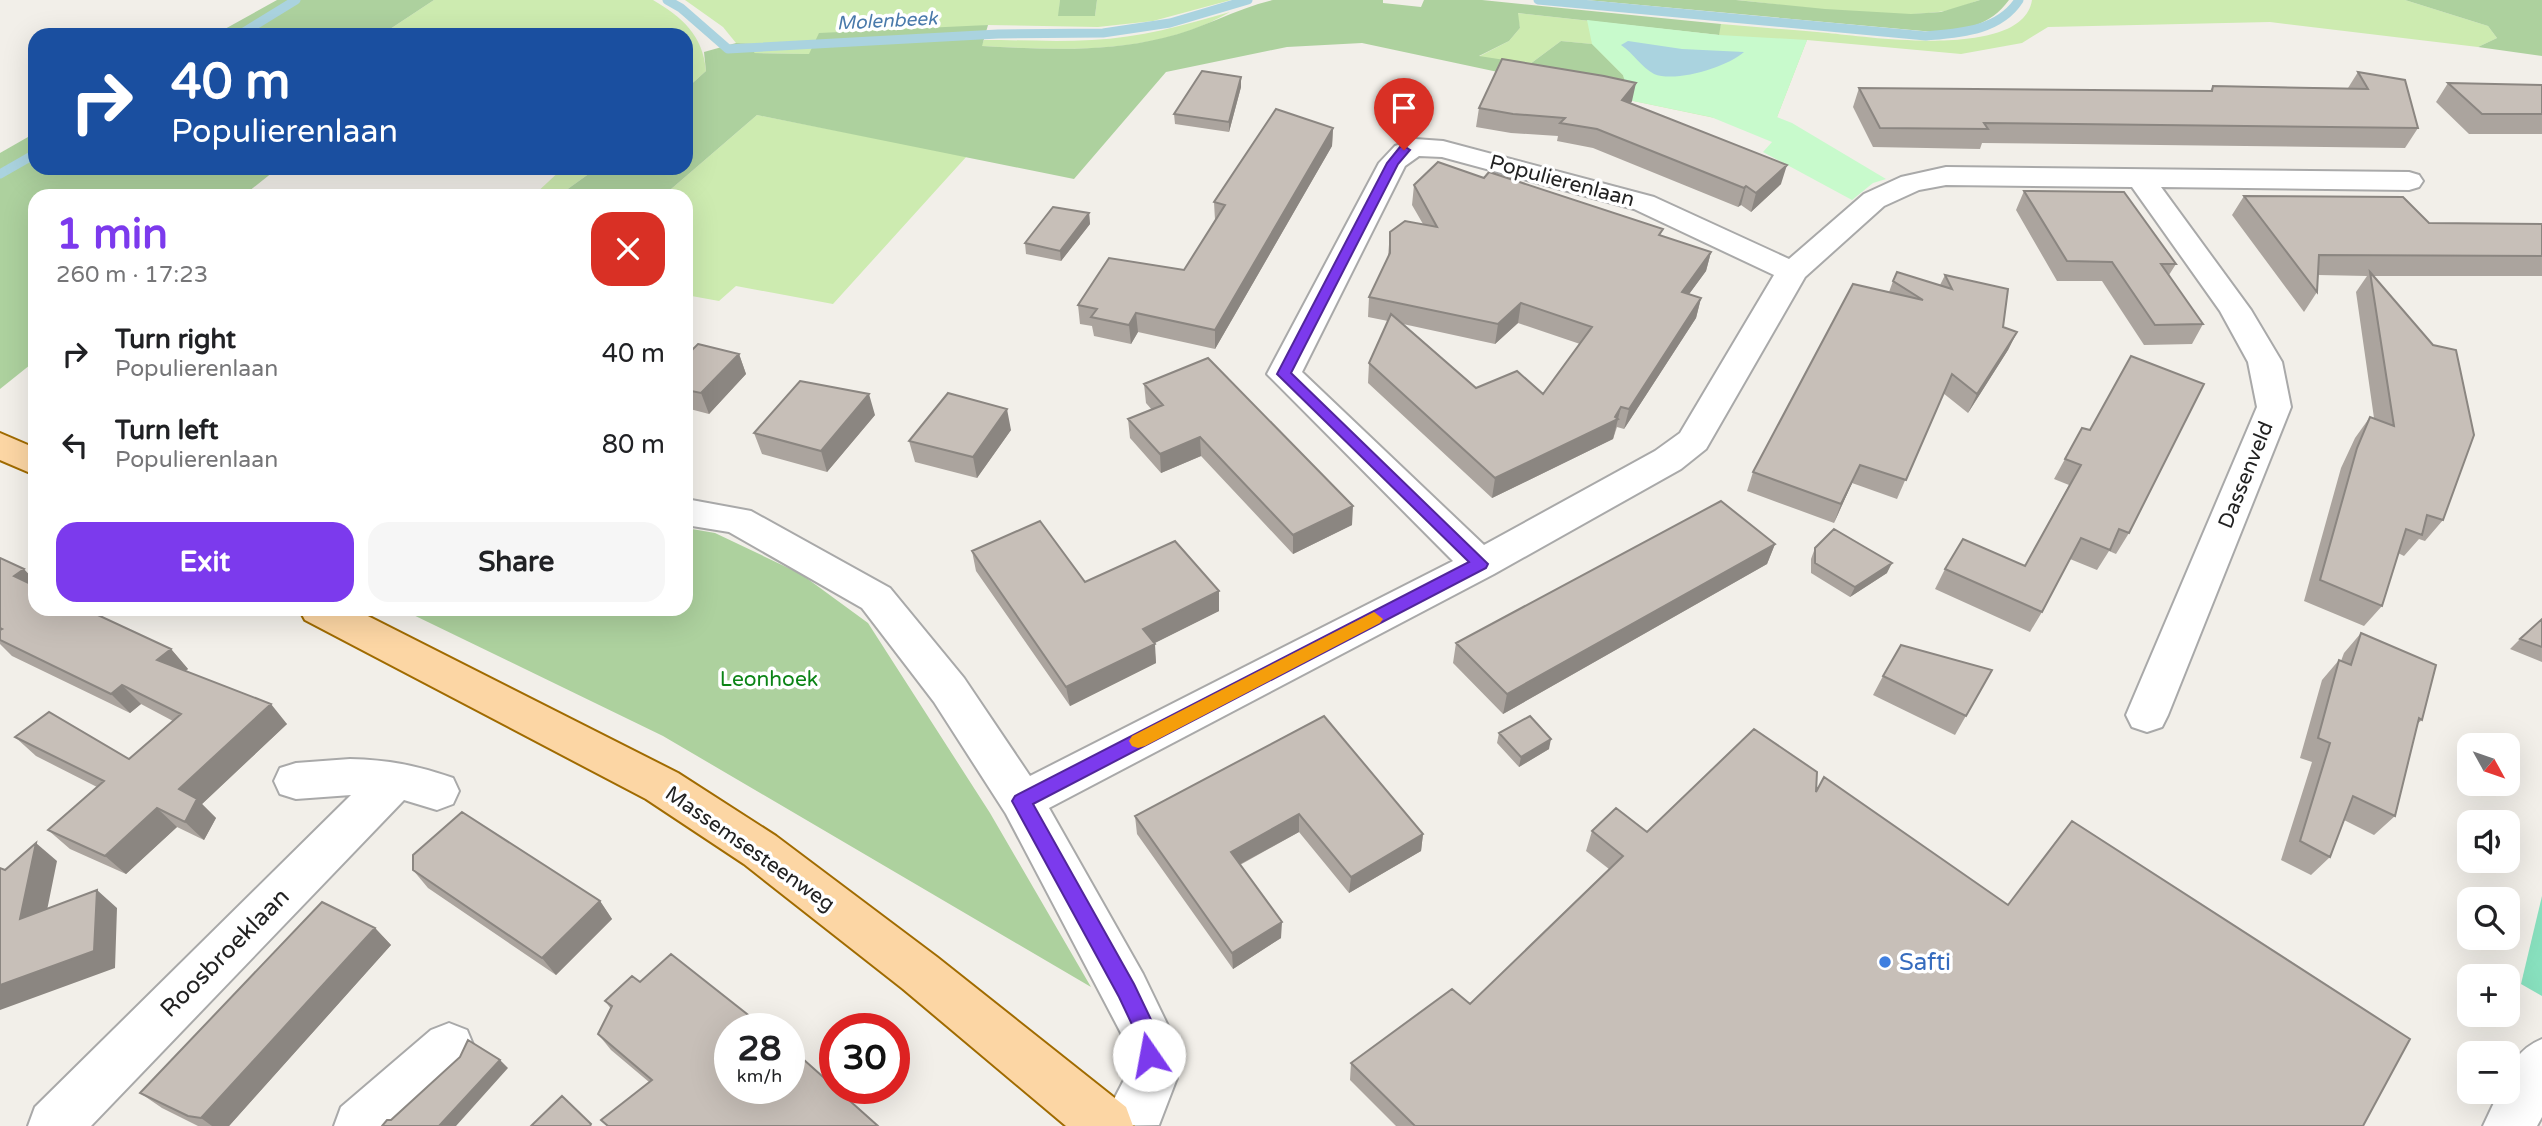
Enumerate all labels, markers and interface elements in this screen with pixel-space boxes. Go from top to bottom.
water label: Molenbeek [836,7,939,35]
text: 40 m [171,53,290,112]
icon: right [56,56,147,147]
pin [1374,78,1434,150]
icon: arrive [1385,89,1423,127]
text: Populierenlaan [171,113,398,151]
street label: Populierenlaan [1487,150,1637,212]
text: 1 min [56,209,168,260]
button: close [591,212,665,286]
text: 260 m · 17:23 [56,261,208,289]
text: Turn right [115,324,236,355]
icon: right [56,335,94,373]
text: 40 m [602,338,665,369]
text: Populierenlaan [115,355,278,383]
text: Turn left [115,415,218,446]
street label: Dassenveld [2213,418,2279,532]
icon: left [56,426,94,464]
text: 80 m [602,429,665,460]
text: Populierenlaan [115,446,278,474]
button: Exit [56,522,354,602]
button: Share [368,522,665,602]
park label: Leonhoek [720,667,818,692]
north arrow [2457,733,2520,796]
map controls [2457,733,2520,1104]
street label: Massemsesteenweg [660,781,840,917]
button: sound [2457,810,2520,873]
street label: Roosbroeklaan [154,882,296,1024]
button: search [2457,887,2520,950]
place label: Safti [1899,948,1951,977]
marker: Safti [1877,954,1893,970]
button: + [2457,964,2520,1027]
speed limit sign: 30 [819,1013,910,1104]
position arrow [1112,1018,1186,1092]
text: 28 [738,1028,781,1070]
button: − [2457,1041,2520,1104]
text: km/h [737,1065,782,1087]

